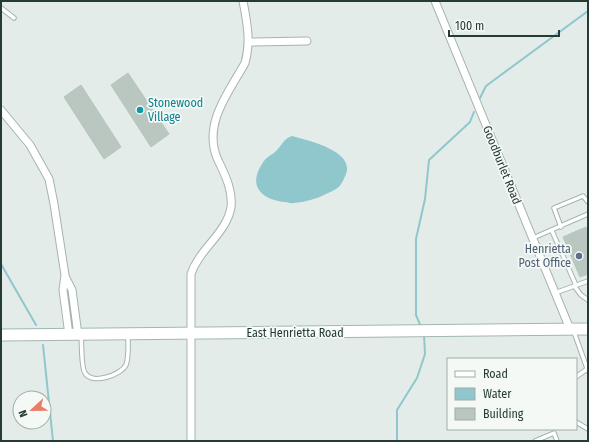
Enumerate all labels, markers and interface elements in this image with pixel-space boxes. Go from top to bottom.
scale bar [449,12,559,38]
text: 100 m [455,19,484,33]
place label: Stonewood Village [148,96,203,124]
marker: Stonewood Village [135,105,145,115]
street label: Goodburlet Road [480,124,524,206]
place label: Henrietta Post Office [519,242,571,270]
marker: Henrietta Post Office [574,251,584,261]
street label: East Henrietta Road [246,326,344,340]
legend [447,358,577,430]
text: Road [483,367,508,381]
text: Water [483,387,512,401]
north arrow [12,390,52,430]
text: Building [483,407,524,421]
text: N [16,408,30,419]

